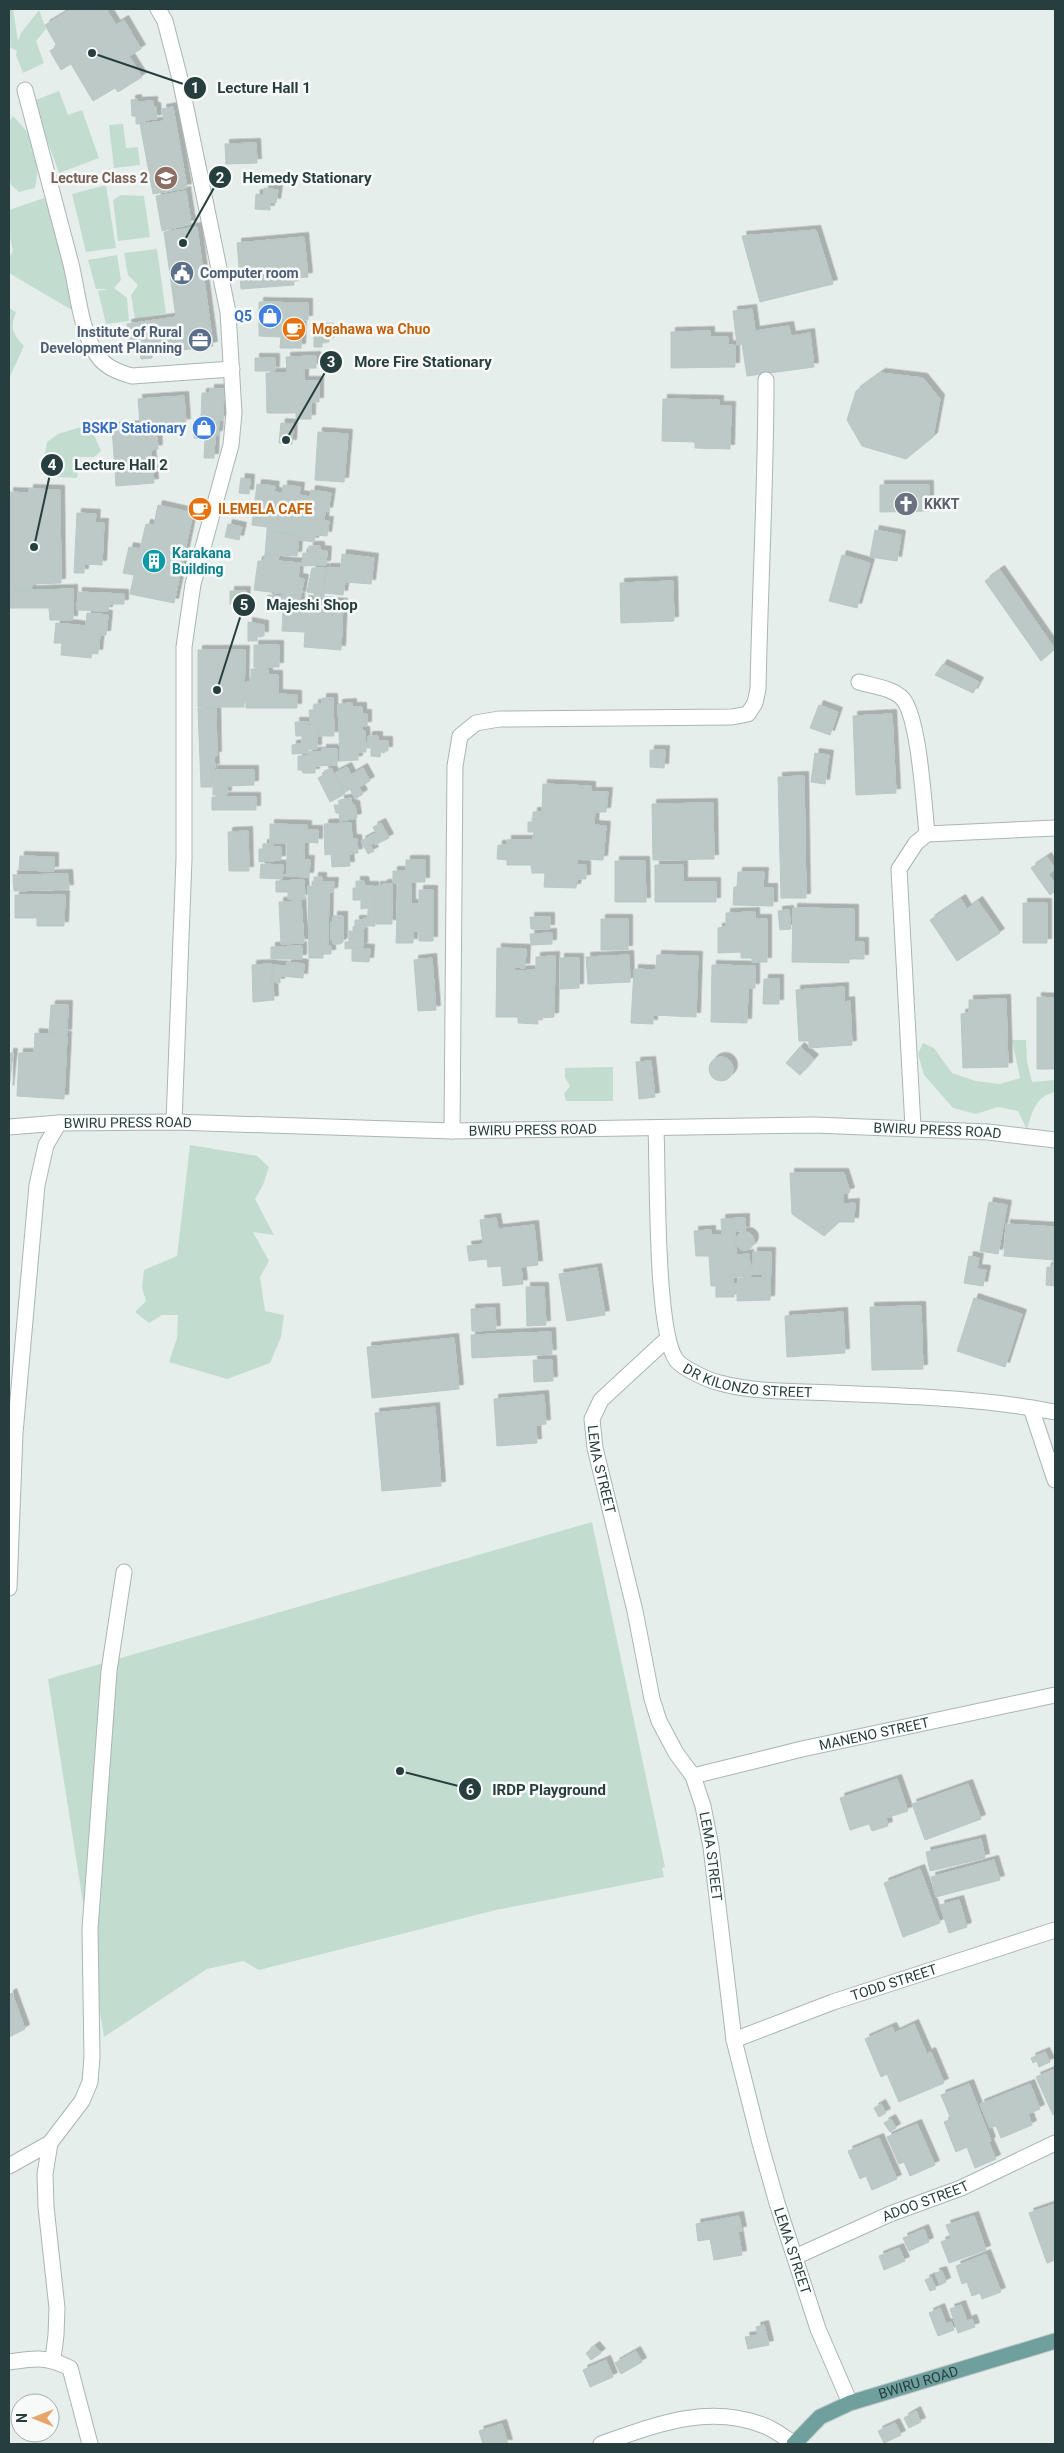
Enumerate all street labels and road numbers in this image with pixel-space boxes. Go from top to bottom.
street label: BWIRU PRESS ROAD [64,1114,192,1131]
street label: BWIRU PRESS ROAD [873,1119,1002,1142]
street label: BWIRU PRESS ROAD [468,1121,597,1139]
street label: DR KILONZO STREET [680,1360,813,1400]
street label: LEMA STREET [585,1424,619,1516]
street label: MANENO STREET [817,1714,931,1753]
street label: LEMA STREET [696,1810,725,1902]
street label: TODD STREET [849,1961,939,2004]
street label: ADOO STREET [880,2177,972,2224]
street label: LEMA STREET [771,2205,814,2297]
street label: BWIRU ROAD [876,2363,960,2402]

